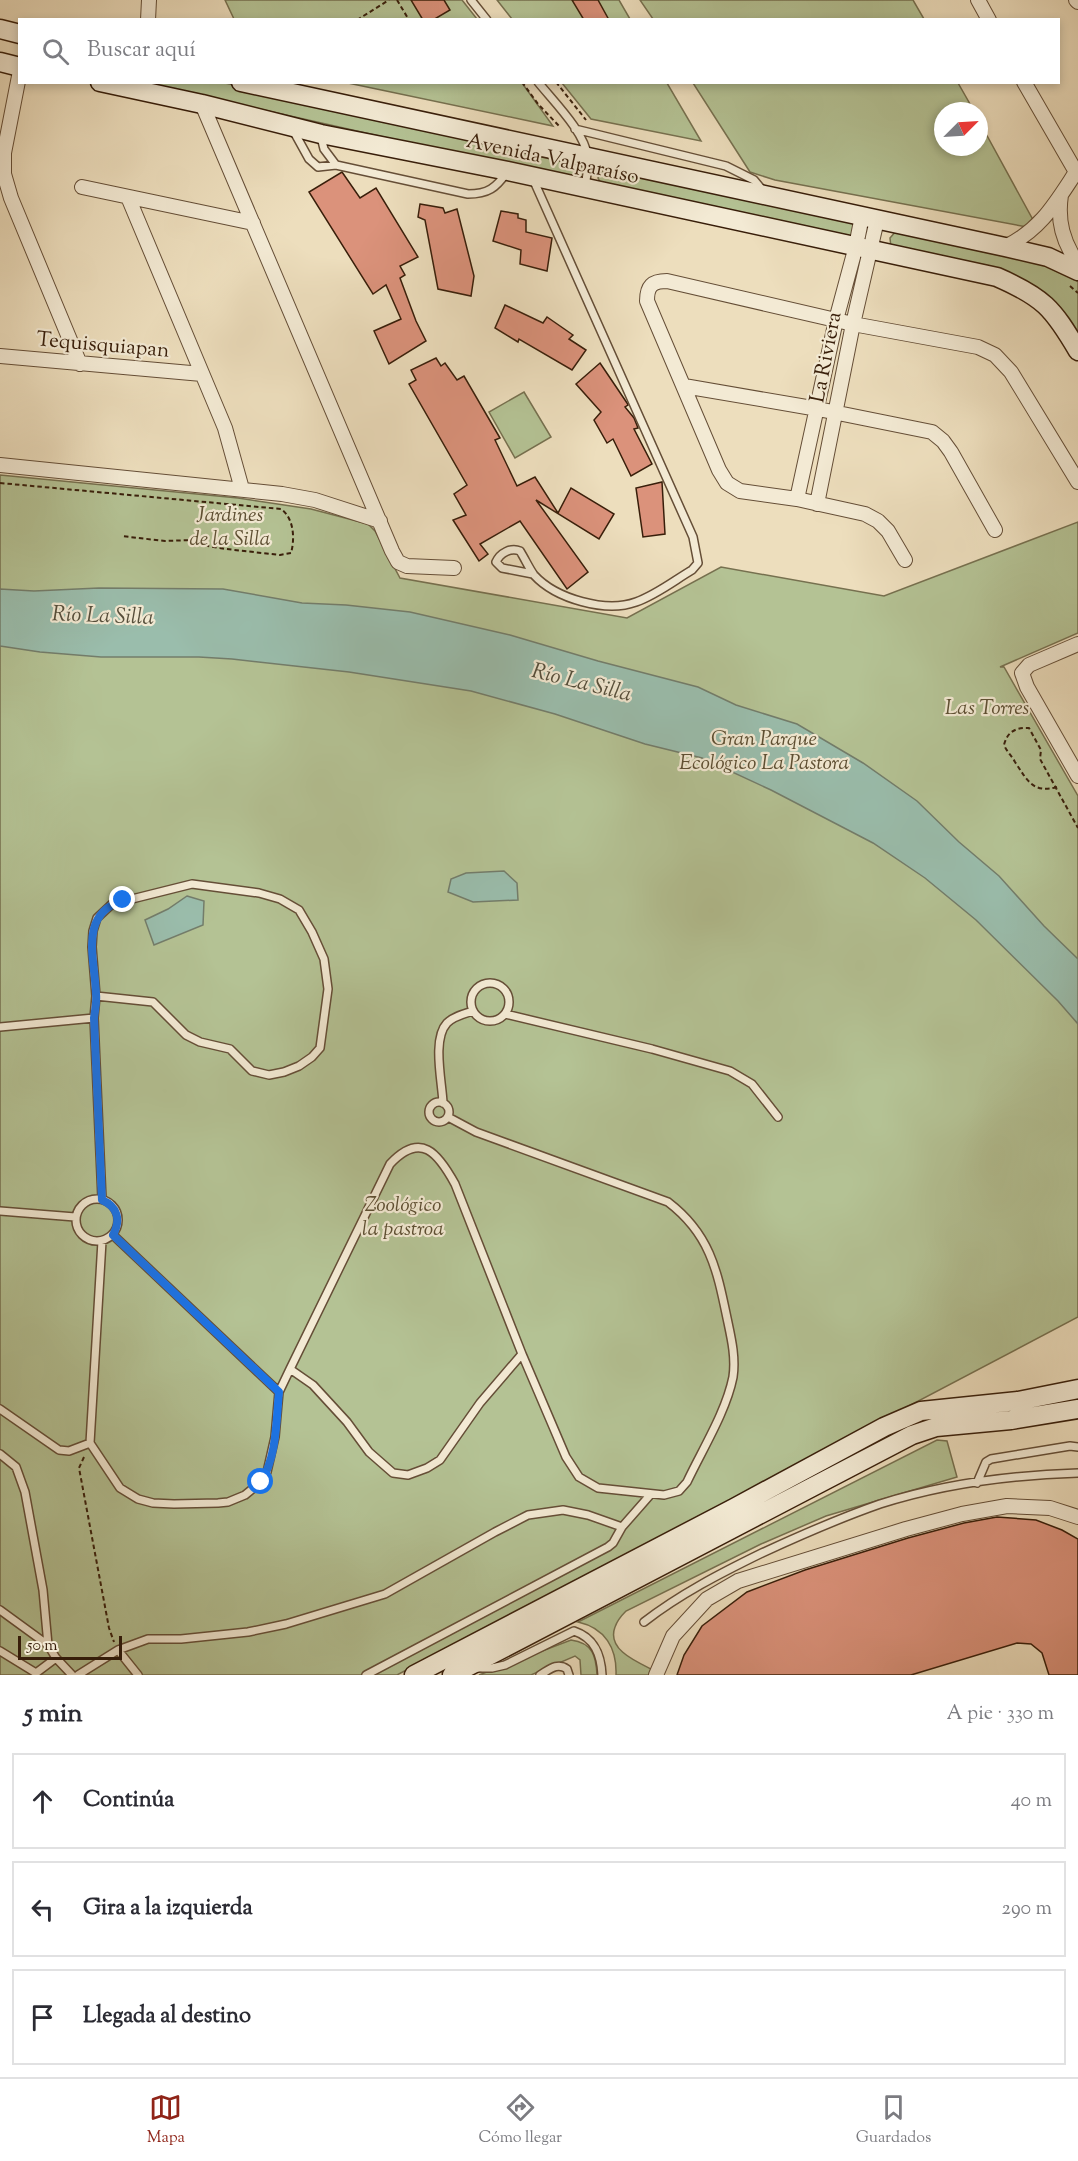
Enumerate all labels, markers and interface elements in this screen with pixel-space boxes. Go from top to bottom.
search box [18,18,1060,84]
icon: search [39,35,72,68]
text: Buscar aquí [87,35,196,67]
north arrow [934,102,988,156]
street label: Avenida Valparaíso [464,127,642,193]
street label: La Riviera [803,309,851,405]
street label: Tequisquiapan [35,325,171,367]
park label: Jardines de la Silla [189,501,271,555]
water label: Río La Silla [51,599,154,635]
water label: Río La Silla [528,656,635,712]
park label: Las Torres [945,694,1029,724]
park label: Gran Parque Ecológico La Pastora [679,725,849,779]
route end [109,886,135,912]
park label: Zoológico la pastroa [362,1191,444,1245]
route start [247,1468,273,1494]
scale bar [18,1633,122,1660]
text: 50 m [27,1635,58,1658]
text: 5 min [24,1696,83,1733]
text: A pie · 330 m [947,1700,1054,1729]
icon: ahead [26,1785,59,1818]
text: Continúa [83,1785,174,1817]
text: 40 m [1011,1787,1052,1816]
icon: left [26,1893,59,1926]
text: Gira a la izquierda [83,1893,253,1925]
text: 290 m [1002,1895,1052,1924]
icon: arrive [26,2001,59,2034]
text: Llegada al destino [83,2001,251,2033]
tab: Mapa [147,2091,185,2150]
tab: Cómo llegar [478,2091,562,2150]
tab: Guardados [856,2091,931,2150]

